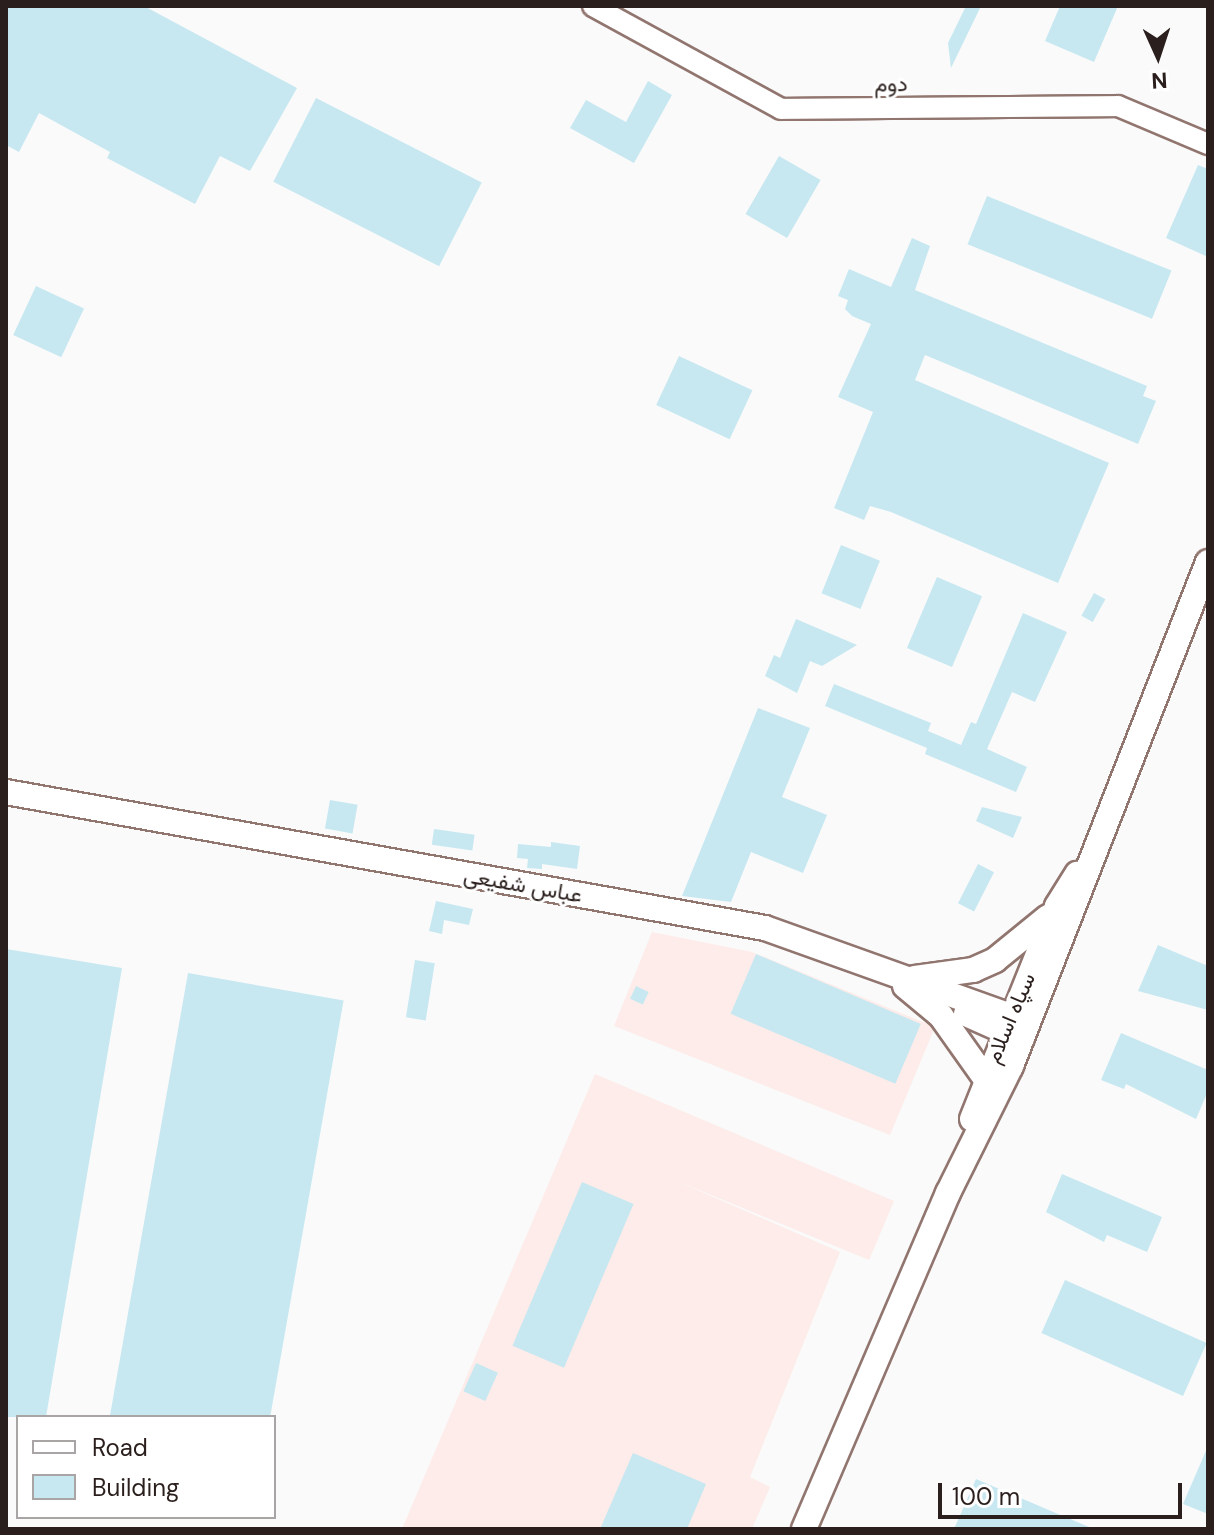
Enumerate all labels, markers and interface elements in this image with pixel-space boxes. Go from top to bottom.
north arrow [1118,16,1198,96]
text: N [1151,66,1168,95]
street label: دوم [874,71,908,97]
street label: عباس شفیعی [462,862,584,908]
street label: سپاه اسلام [979,969,1041,1067]
legend [16,1415,276,1519]
text: Road [92,1432,148,1463]
scale bar [942,1467,1186,1517]
text: Building [92,1472,179,1503]
text: 100 m [952,1481,1020,1512]

